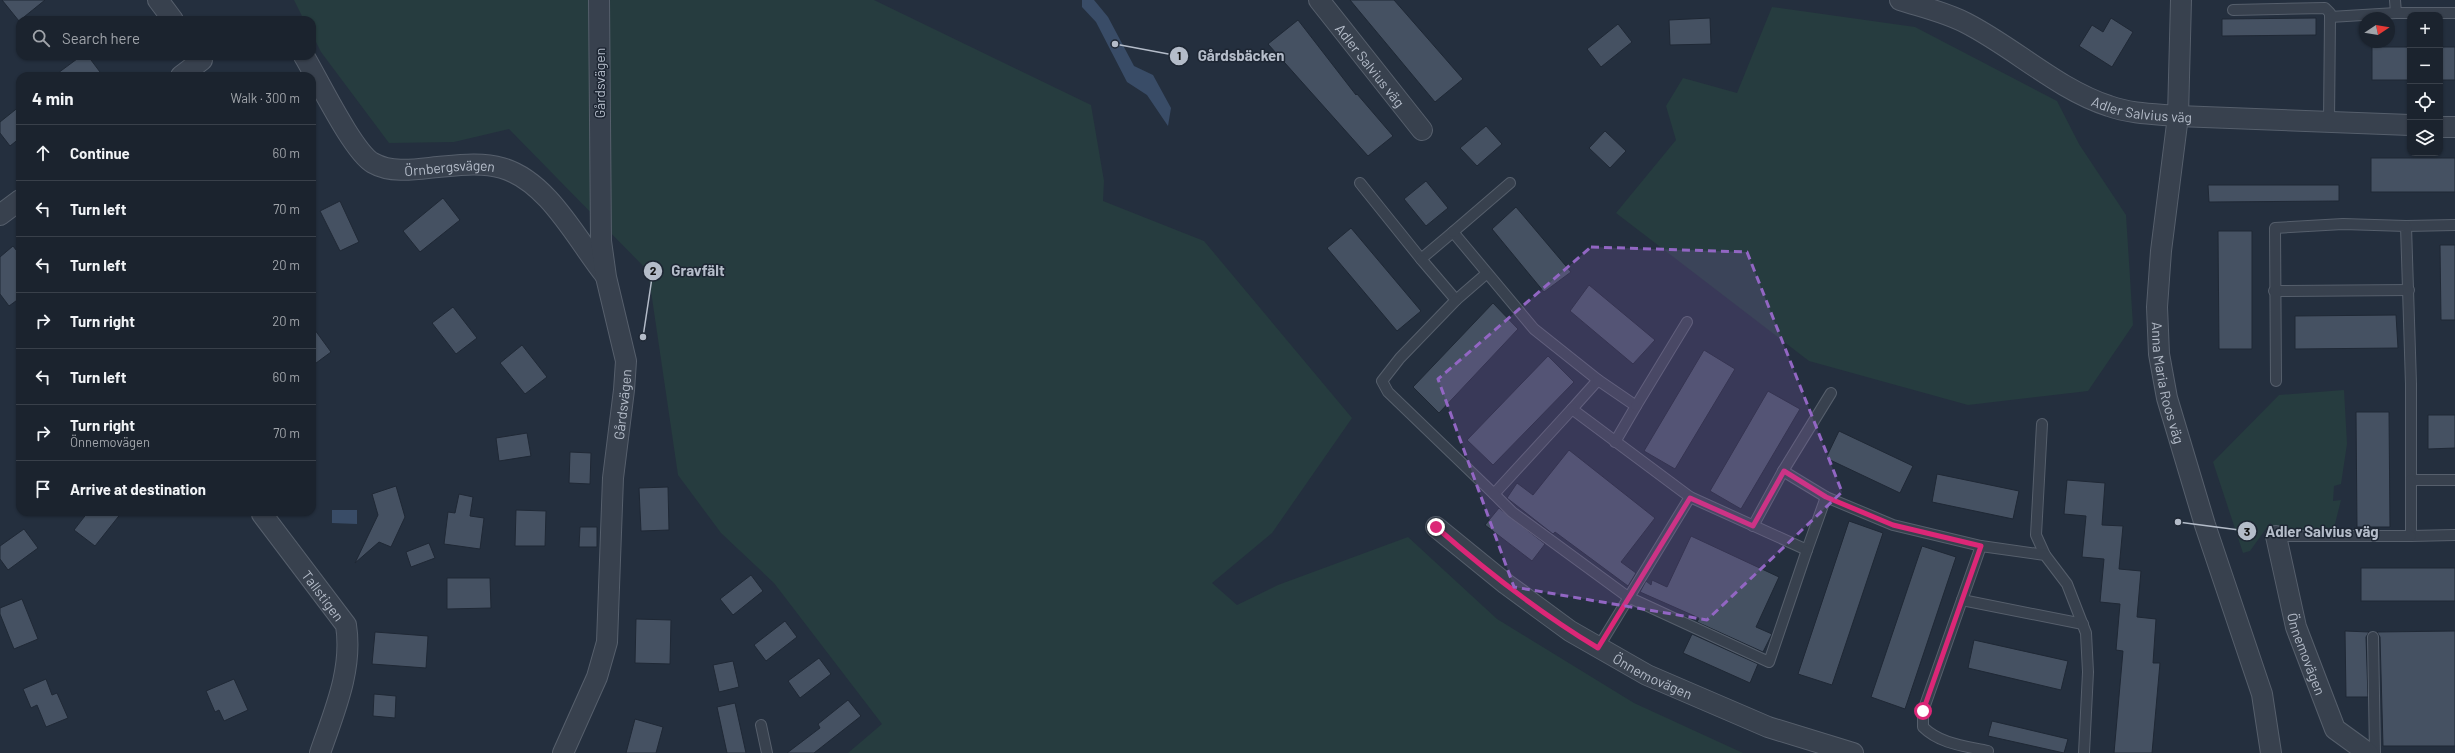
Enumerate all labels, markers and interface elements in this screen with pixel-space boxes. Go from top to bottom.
north arrow [2359,12,2395,48]
map controls [2407,12,2443,156]
button: + [2407,12,2443,48]
search box [16,16,316,60]
street label: Adler Salvius väg [1332,20,1409,110]
icon: search [30,27,52,49]
text: Search here [62,29,140,47]
callout: Gårdsbäcken [1169,42,1292,69]
text: Gårdsbäcken [1198,46,1284,64]
street label: Gårdsvägen [591,48,608,118]
text: 1 [1177,48,1181,62]
button: − [2407,48,2443,84]
button: locate [2407,84,2443,120]
text: 4 min [32,88,74,108]
text: Walk · 300 m [230,90,300,106]
street label: Adler Salvius väg [2089,92,2192,125]
button: layers [2407,120,2443,156]
icon: ahead [32,142,54,164]
text: Continue [70,144,130,162]
text: 60 m [273,145,300,161]
street label: Örnbergsvägen [404,156,496,178]
icon: left [32,198,54,220]
text: Turn left [70,200,126,218]
text: 70 m [273,201,300,217]
icon: left [32,254,54,276]
text: Turn left [70,256,126,274]
text: 20 m [272,257,300,273]
callout: Gravfält [643,257,732,284]
text: Gravfält [671,261,725,279]
text: 2 [650,263,657,277]
icon: right [32,310,54,332]
text: Turn right [70,312,135,330]
text: 20 m [272,313,300,329]
street label: Anna Maria Roos väg [2149,321,2189,445]
icon: left [32,366,54,388]
text: Turn left [70,368,126,386]
text: 60 m [273,369,300,385]
street label: Gårdsvägen [609,369,634,441]
text: Turn right [70,416,135,434]
icon: right [32,422,54,444]
text: 70 m [273,425,300,441]
text: Önnemovägen [70,434,150,450]
icon: arrive [32,478,54,500]
text: Arrive at destination [70,480,206,498]
route end [1427,518,1445,536]
callout: Adler Salvius väg [2237,518,2387,545]
text: Adler Salvius väg [2265,522,2379,540]
text: 3 [2244,524,2250,538]
street label: Tallstigen [299,567,348,624]
street label: Önnemovägen [2285,611,2330,697]
street label: Önnemovägen [1610,649,1695,702]
route start [1914,702,1932,720]

